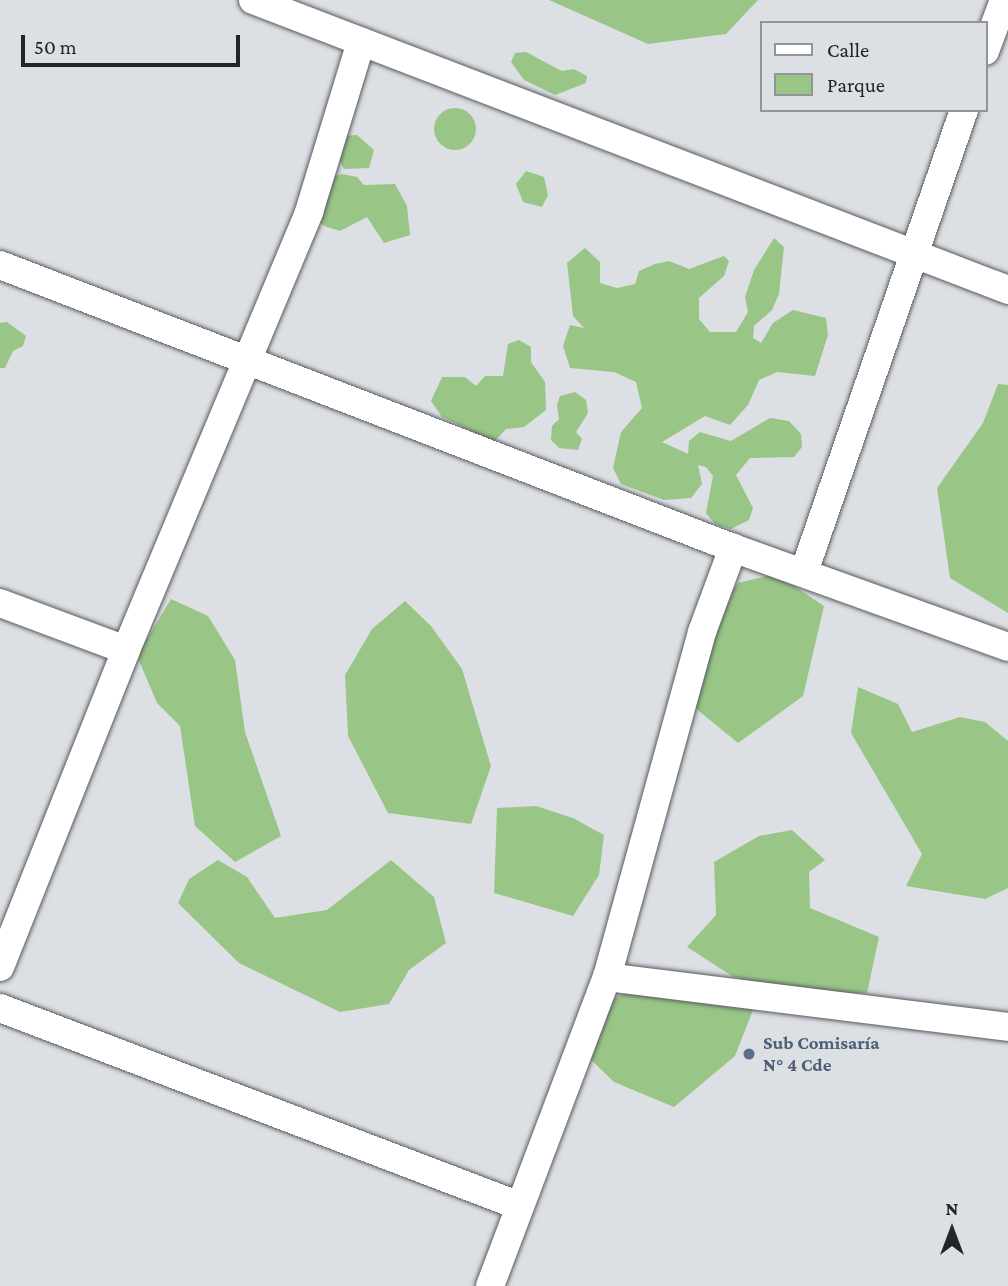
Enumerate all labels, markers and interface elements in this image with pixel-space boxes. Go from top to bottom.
scale bar [24,21,243,65]
legend [760,21,987,112]
text: 50 m [34,35,77,59]
text: Calle [827,38,869,62]
text: Parque [827,73,885,97]
place label: Sub Comisaría N° 4 Cde [763,1032,880,1076]
marker: Sub Comisaría N° 4 Cde [741,1046,757,1062]
north arrow [917,1195,987,1265]
text: N [946,1198,958,1219]

